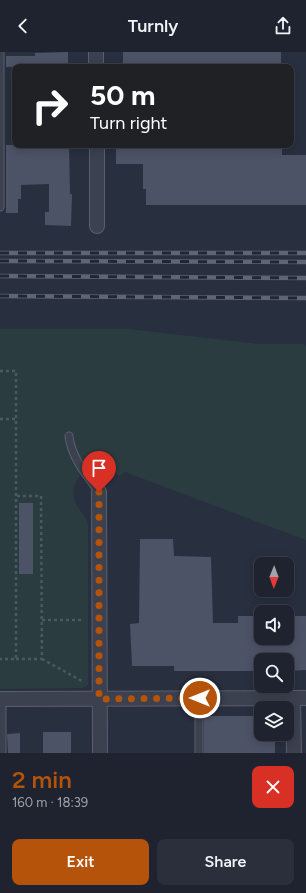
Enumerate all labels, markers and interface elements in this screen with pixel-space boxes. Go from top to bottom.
icon: back [12,15,34,37]
text: Turnly [128,15,178,37]
icon: share [272,15,294,37]
text: 50 m [90,78,156,112]
icon: right [24,80,76,132]
text: Turn right [90,112,167,134]
pin [82,451,116,492]
icon: arrive [88,457,110,479]
north arrow [254,557,294,597]
map controls [254,557,294,741]
button: sound [254,605,294,645]
button: search [254,653,294,693]
position arrow [179,677,221,719]
button: layers [254,701,294,741]
text: 2 min [12,765,72,794]
button: close [252,766,294,808]
text: 160 m · 18:39 [12,795,88,810]
button: Exit [12,839,149,885]
button: Share [157,839,294,885]

